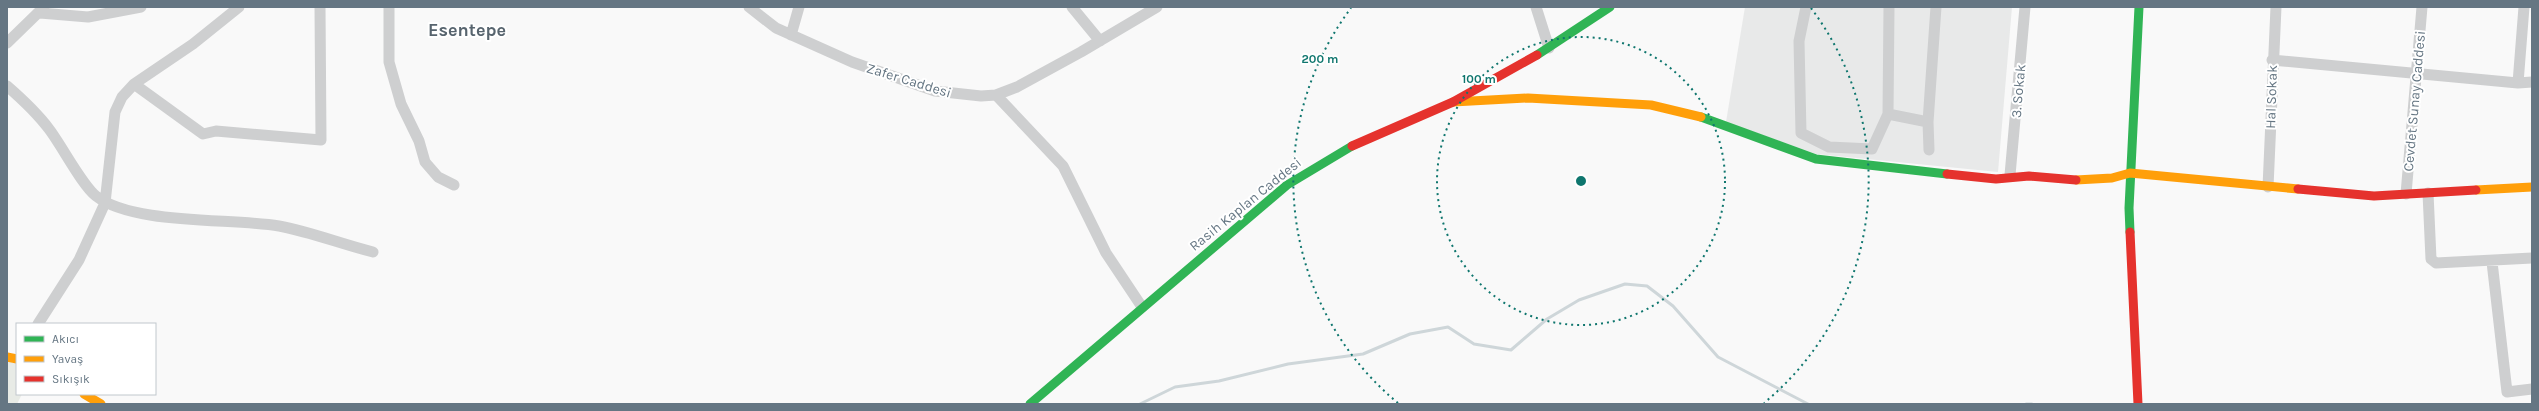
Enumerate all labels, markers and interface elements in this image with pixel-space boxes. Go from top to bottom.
district label: Esentepe [428,19,506,41]
street label: Cevdet Sunay Caddesi [2400,30,2429,172]
text: 200 m [1302,52,1338,66]
street label: Zafer Caddesi [864,59,953,101]
street label: 3. Sokak [2008,63,2029,119]
street label: Hal Sokak [2262,65,2281,129]
text: 100 m [1462,72,1496,86]
street label: Rasih Kaplan Caddesi [1186,154,1305,255]
centre of rings [1574,174,1588,188]
legend [16,323,156,395]
text: Akıcı [52,332,79,346]
text: Yavaş [52,352,83,366]
text: Sıkışık [52,372,90,386]

